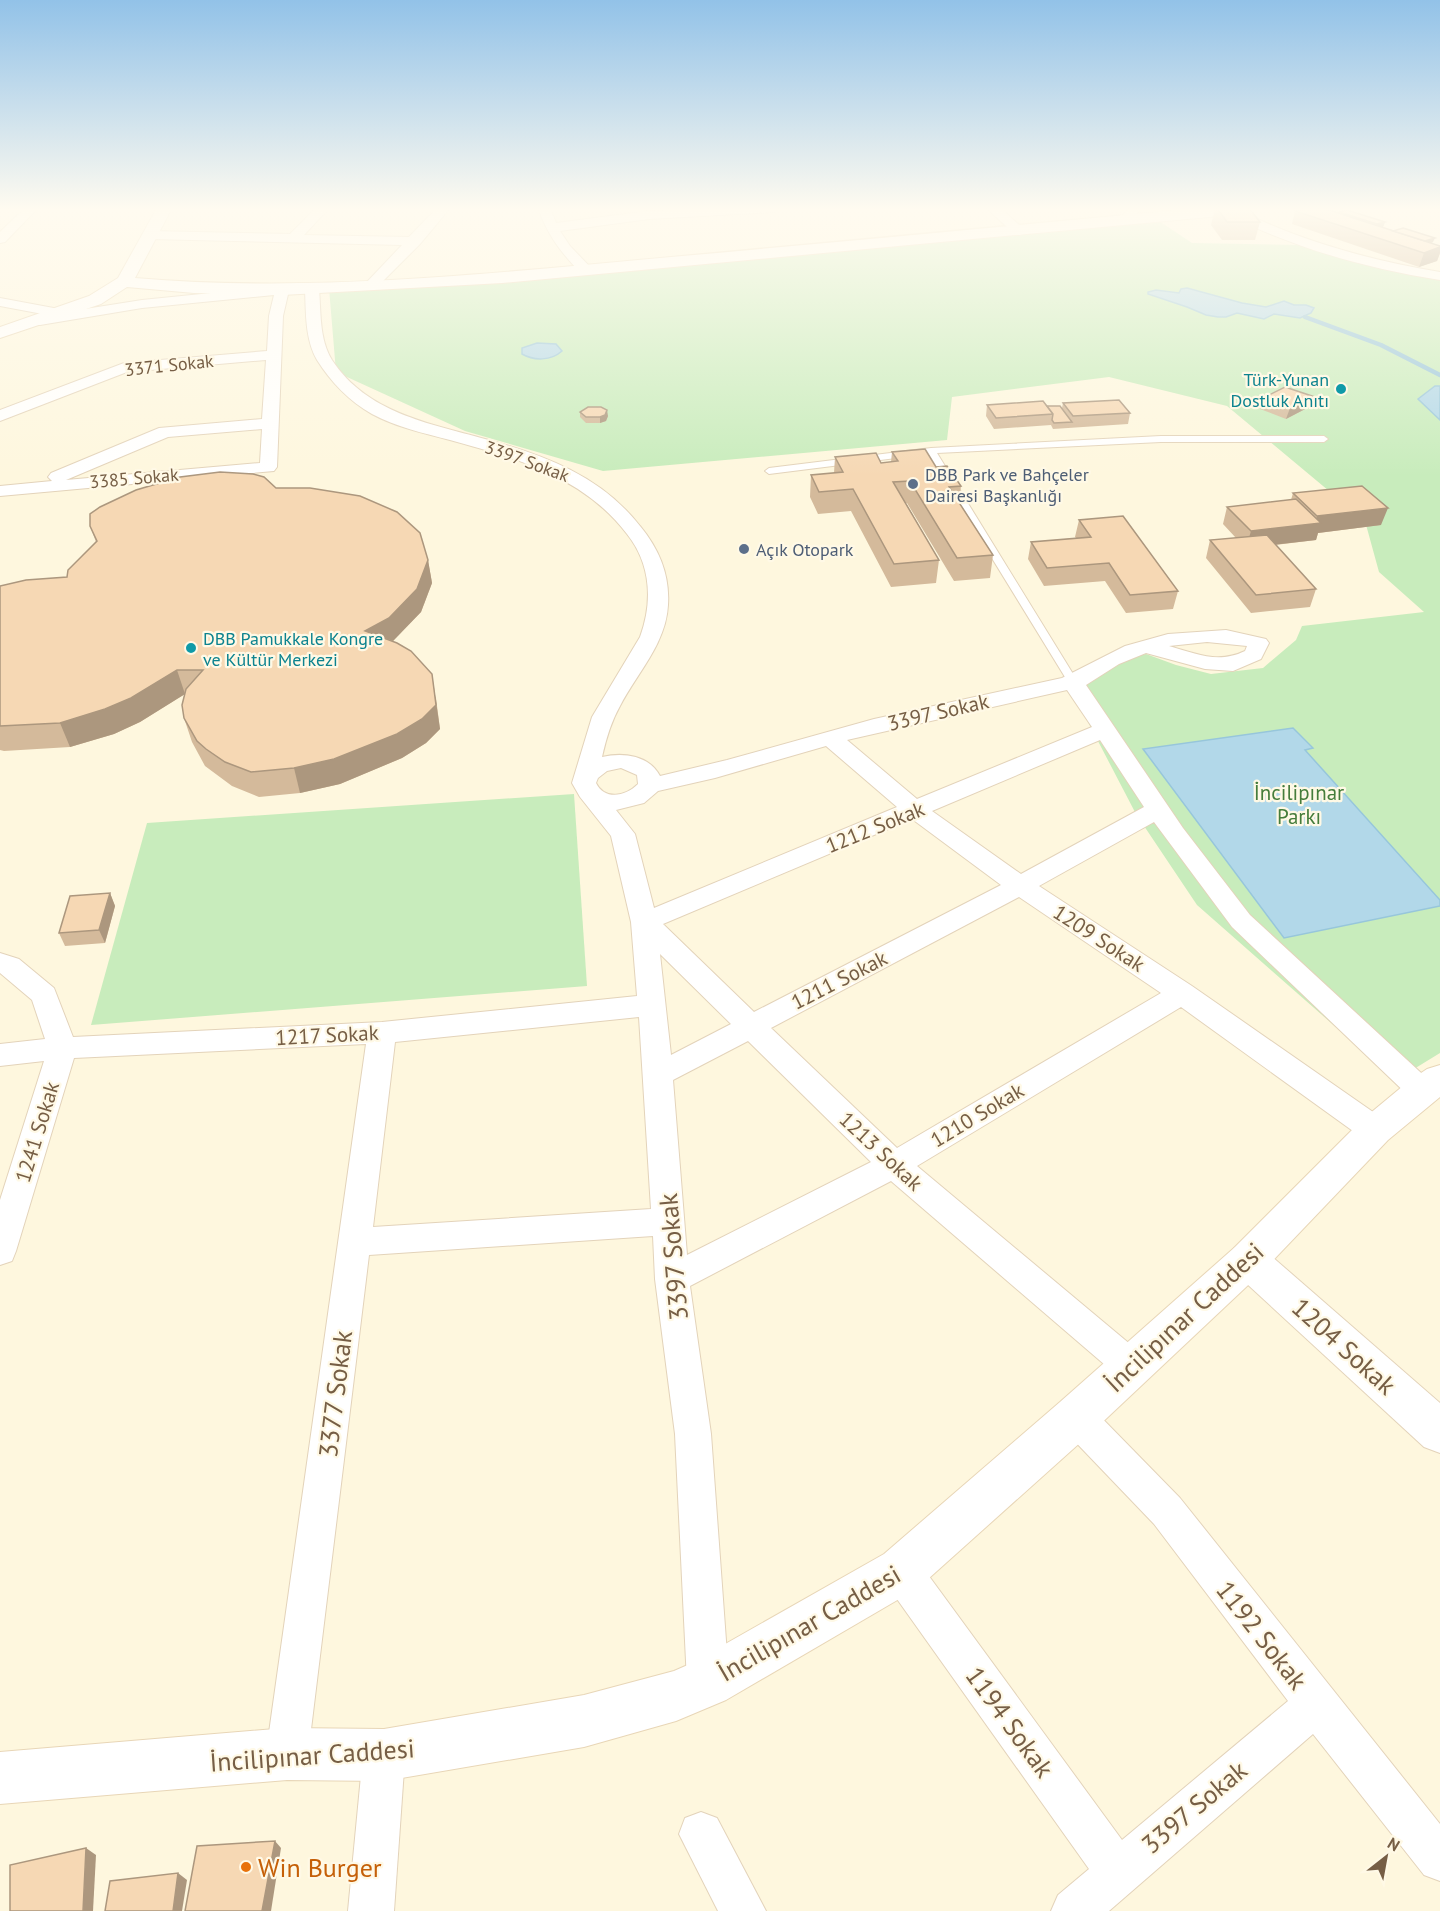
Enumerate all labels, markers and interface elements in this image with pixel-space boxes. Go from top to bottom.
street label: 3371 Sokak [123,349,215,381]
place label: Türk-Yunan Dostluk Anıtı [1231,368,1329,412]
marker: Türk-Yunan Dostluk Anıtı [1334,382,1348,396]
street label: 3397 Sokak [482,435,573,487]
street label: 3385 Sokak [88,463,180,493]
place label: DBB Park ve Bahçeler Dairesi Başkanlığı [925,463,1089,507]
marker: DBB Park ve Bahçeler Dairesi Başkanlığı [906,477,920,491]
place label: Açık Otopark [756,538,854,561]
marker: Açık Otopark [737,542,751,556]
place label: DBB Pamukkale Kongre ve Kültür Merkezi [203,627,383,671]
marker: DBB Pamukkale Kongre ve Kültür Merkezi [184,641,198,655]
street label: 3397 Sokak [885,687,991,737]
park label: İncilipınar Parkı [1254,779,1344,830]
street label: 1212 Sokak [822,795,928,859]
street label: 1209 Sokak [1048,898,1150,978]
street label: 1211 Sokak [786,944,892,1016]
street label: 1217 Sokak [275,1019,379,1051]
street label: 1210 Sokak [925,1077,1029,1153]
street label: 1241 Sokak [9,1078,65,1186]
street label: 1213 Sokak [834,1106,928,1196]
street label: 3397 Sokak [651,1191,695,1322]
street label: İncilipınar Caddesi [1098,1235,1270,1399]
street label: 1204 Sokak [1285,1291,1403,1402]
street label: 3377 Sokak [311,1328,359,1459]
street label: İncilipınar Caddesi [712,1557,906,1689]
street label: 1192 Sokak [1209,1574,1315,1696]
street label: 1194 Sokak [959,1660,1062,1784]
street label: İncilipınar Caddesi [208,1731,416,1779]
street label: 3397 Sokak [1134,1753,1254,1861]
north arrow [1356,1827,1416,1887]
text: N [1384,1833,1403,1855]
place label: Win Burger [258,1851,382,1884]
marker: Win Burger [239,1860,253,1874]

